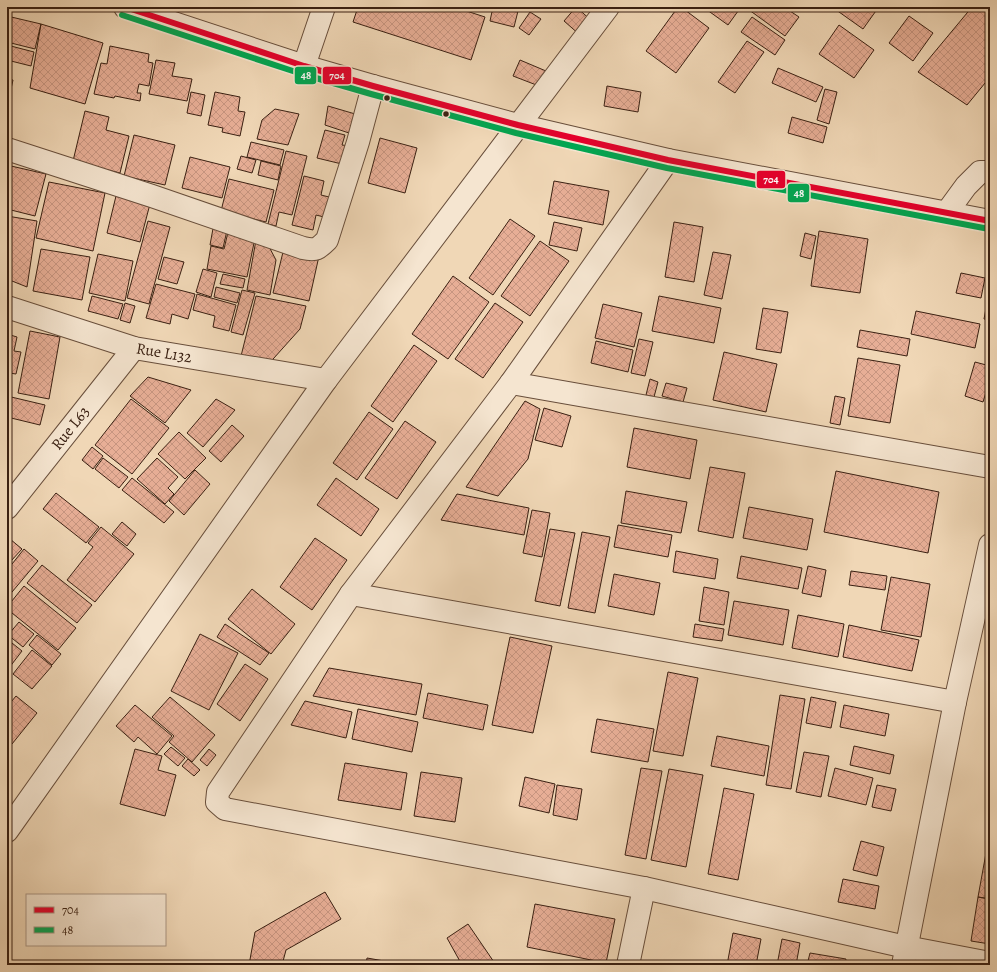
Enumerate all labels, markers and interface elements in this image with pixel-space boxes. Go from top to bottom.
line badge: 48 [294,66,317,85]
line badge: 704 [322,66,352,85]
text: 48 [301,68,311,83]
text: 704 [329,68,345,83]
unlabelled marker [382,93,392,103]
unlabelled marker [441,109,451,119]
line badge: 704 [756,170,786,189]
text: 704 [763,172,779,187]
line badge: 48 [787,183,810,203]
text: 48 [794,186,804,201]
street label: Rue L132 [135,338,194,369]
street label: Rue L63 [46,401,95,455]
legend [26,894,166,946]
text: 704 [62,902,79,918]
text: 48 [62,922,73,938]

